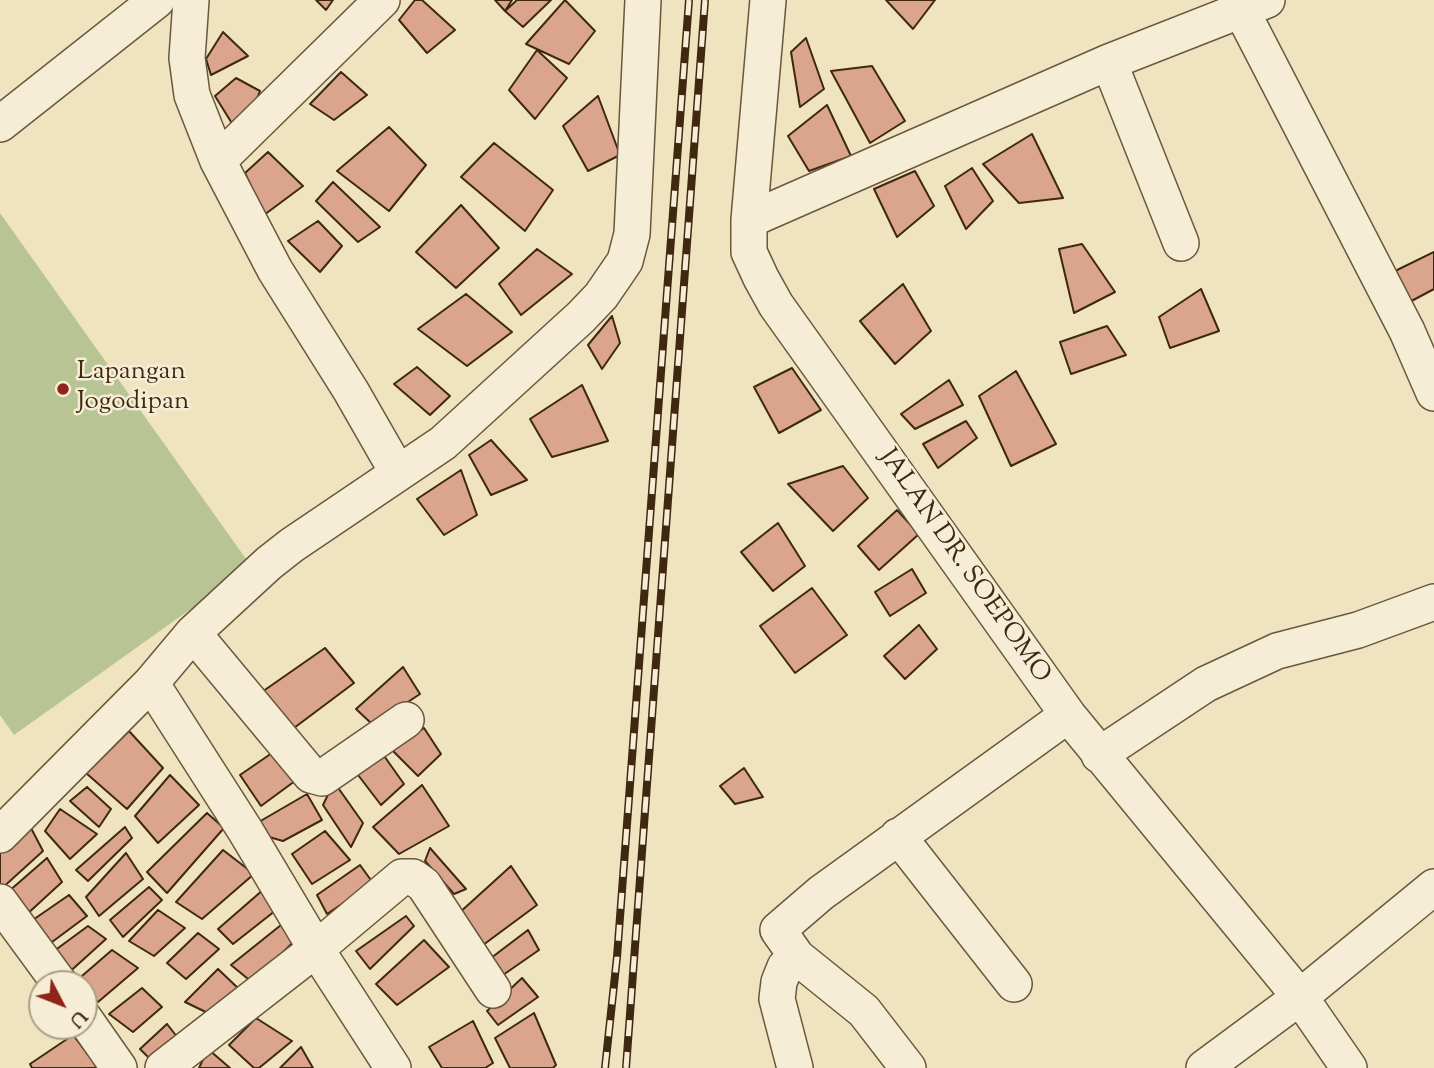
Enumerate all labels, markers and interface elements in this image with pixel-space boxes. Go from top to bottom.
place label: Lapangan Jogodipan [77,358,189,420]
marker: Lapangan Jogodipan [55,381,71,397]
street label: JALAN DR. SOEPOMO [870,444,1056,690]
north arrow [28,970,98,1040]
text: U [62,1003,93,1033]

